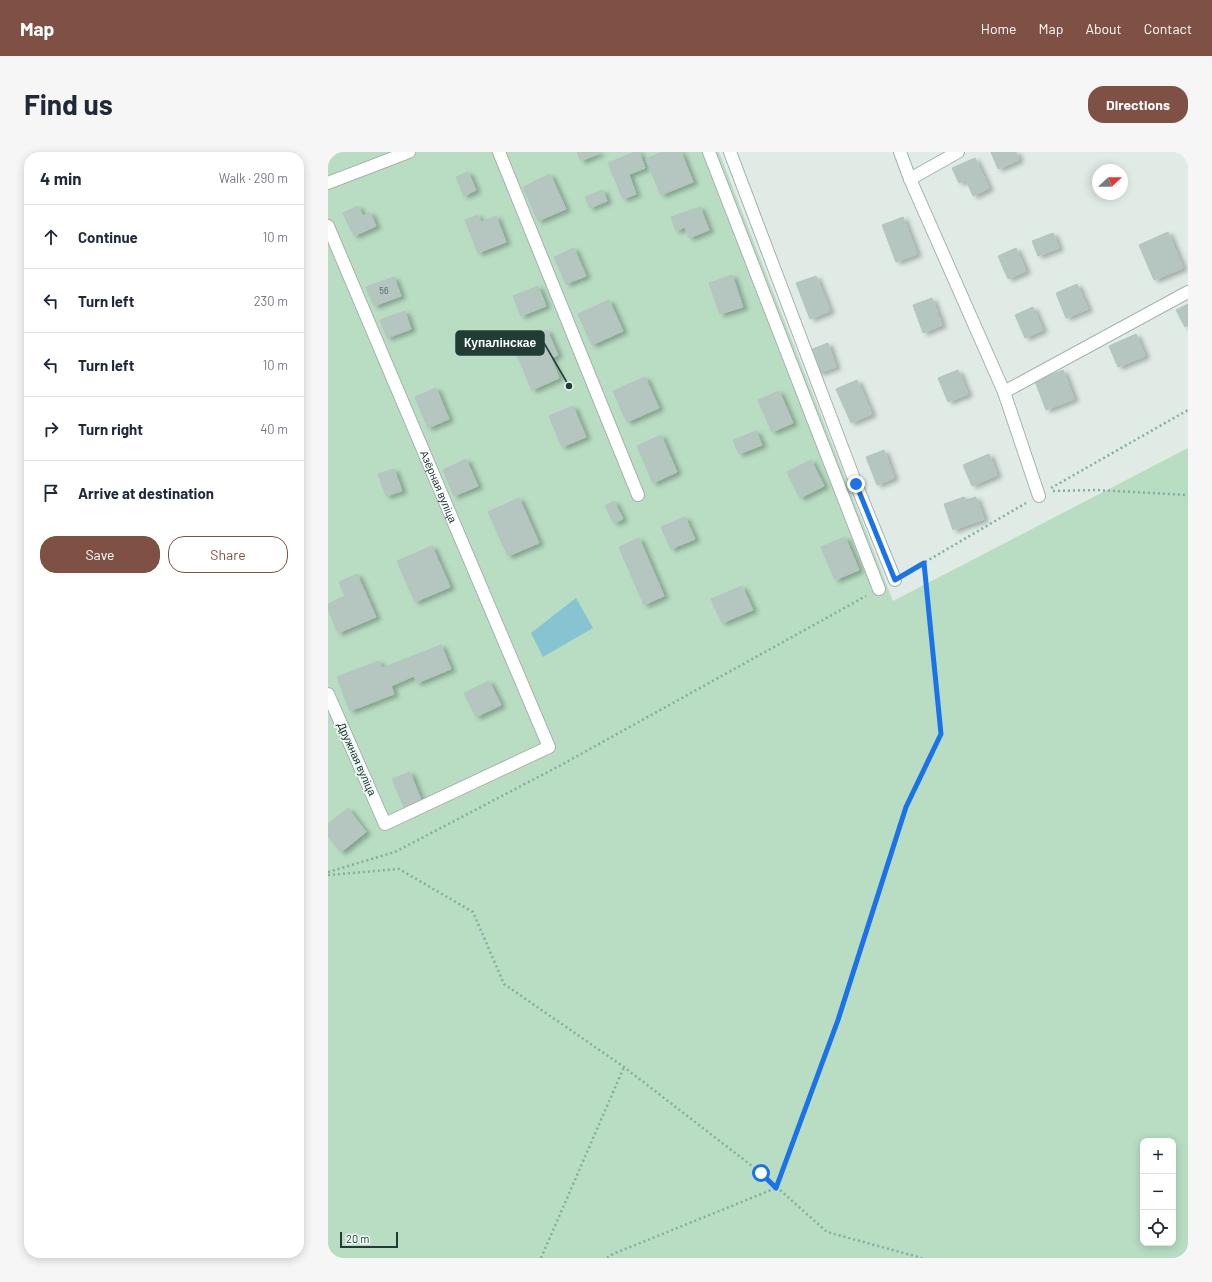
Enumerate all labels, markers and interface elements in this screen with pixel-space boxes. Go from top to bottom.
text: Map [20,17,54,40]
text: Home [981,20,1017,37]
text: Map [1039,20,1063,37]
text: About [1085,20,1122,37]
text: Contact [1144,20,1192,37]
button: Directions [1088,86,1188,123]
text: Find us [24,87,113,121]
north arrow [1092,164,1128,200]
text: 4 min [40,168,82,188]
text: Walk · 290 m [219,170,288,186]
icon: ahead [40,226,62,248]
text: Continue [78,228,138,246]
text: 10 m [263,229,288,245]
house number: 56 [379,285,389,296]
icon: left [40,290,62,312]
text: Turn left [78,292,134,310]
text: 230 m [254,293,288,309]
callout: Купалінскае [456,331,544,355]
text: Купалінскае [464,335,536,350]
icon: left [40,354,62,376]
text: Turn left [78,356,134,374]
text: 10 m [263,357,288,373]
icon: right [40,418,62,440]
text: Turn right [78,420,143,438]
text: 40 m [260,421,288,437]
street label: Азёрная вуліца [418,448,460,525]
route end [847,475,865,493]
icon: arrive [40,482,62,504]
text: Arrive at destination [78,484,214,502]
button: Save [40,536,160,573]
button: Share [168,536,288,573]
street label: Дружная вуліца [335,720,380,798]
map controls [1140,1138,1176,1246]
button: + [1140,1138,1176,1174]
route start [752,1164,770,1182]
button: − [1140,1174,1176,1210]
button: locate [1140,1210,1176,1246]
scale bar [340,1230,398,1249]
text: 20 m [346,1232,369,1245]

